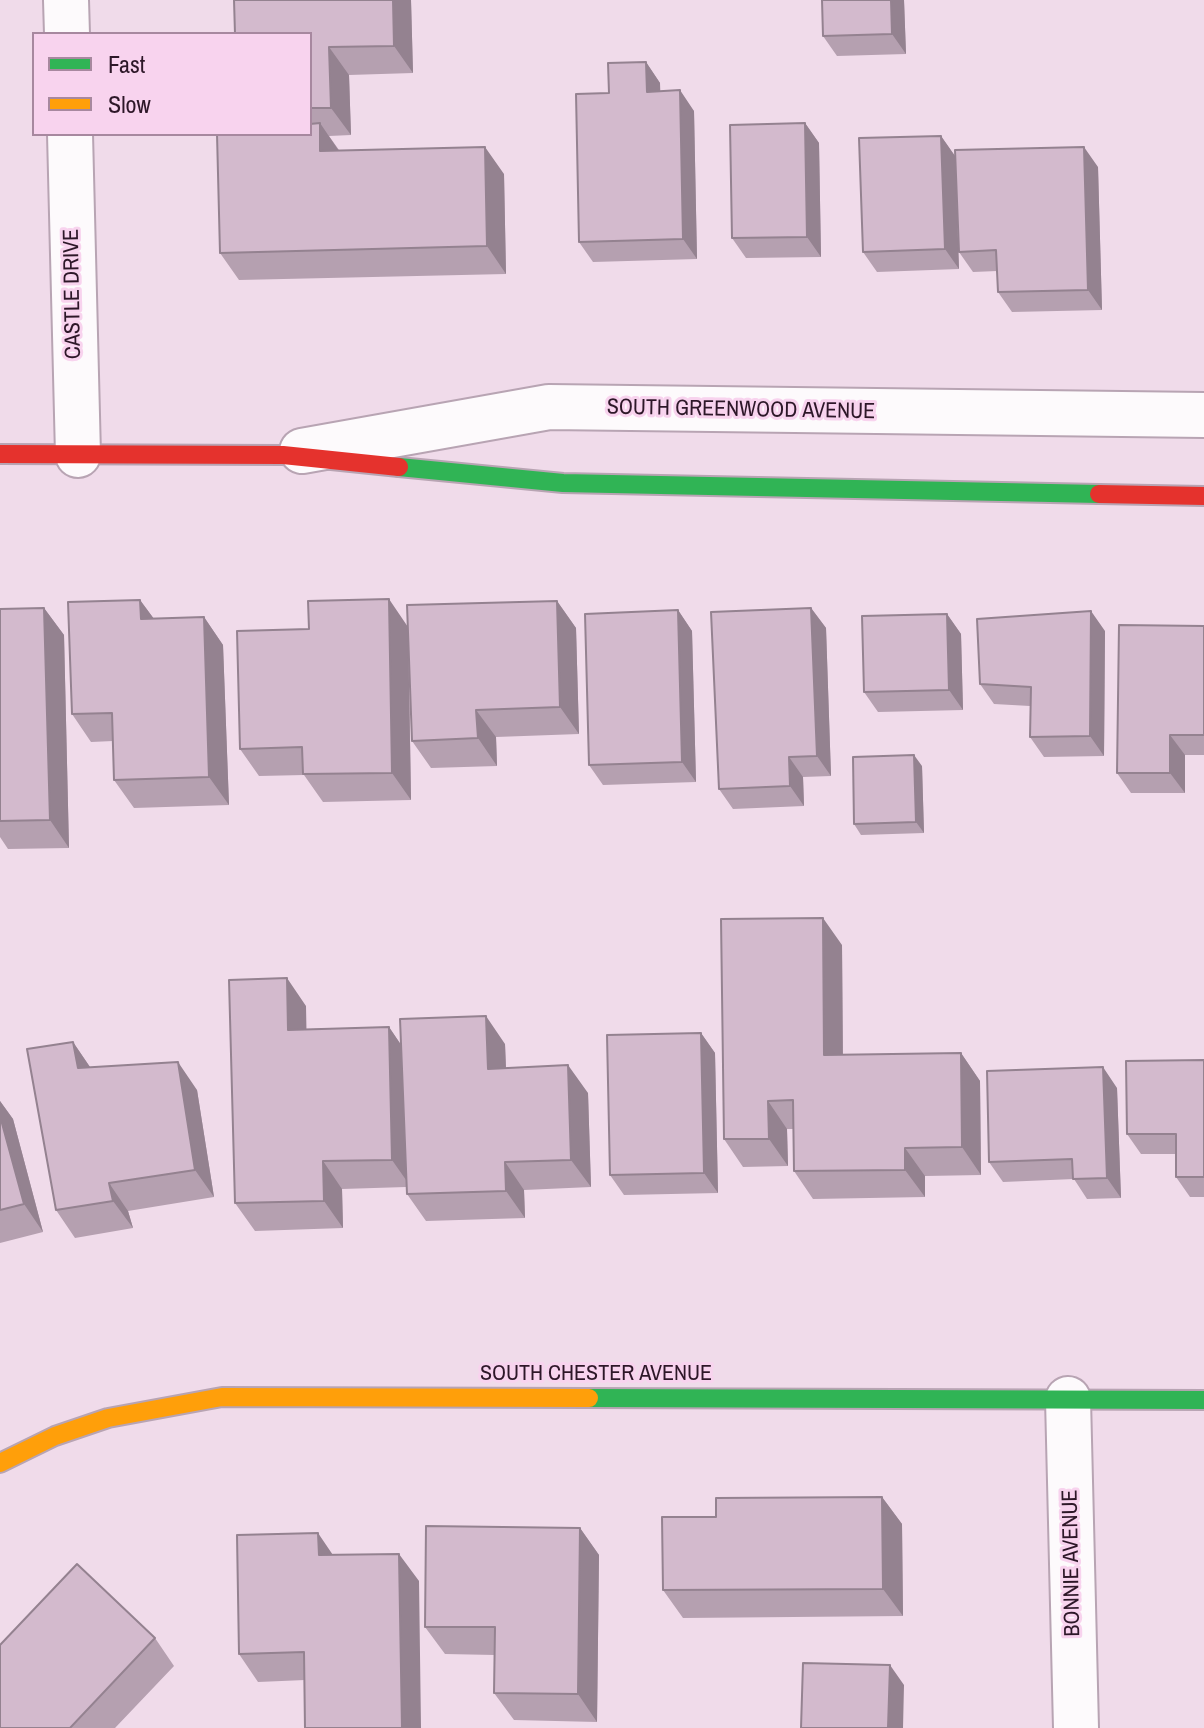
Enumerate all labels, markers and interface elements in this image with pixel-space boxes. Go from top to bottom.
legend [32,32,312,136]
text: Fast [108,48,145,80]
text: Slow [108,88,151,120]
street label: CASTLE DRIVE [59,229,87,359]
street label: SOUTH GREENWOOD AVENUE [607,394,875,426]
street label: SOUTH CHESTER AVENUE [480,1361,712,1387]
street label: BONNIE AVENUE [1058,1489,1086,1637]

